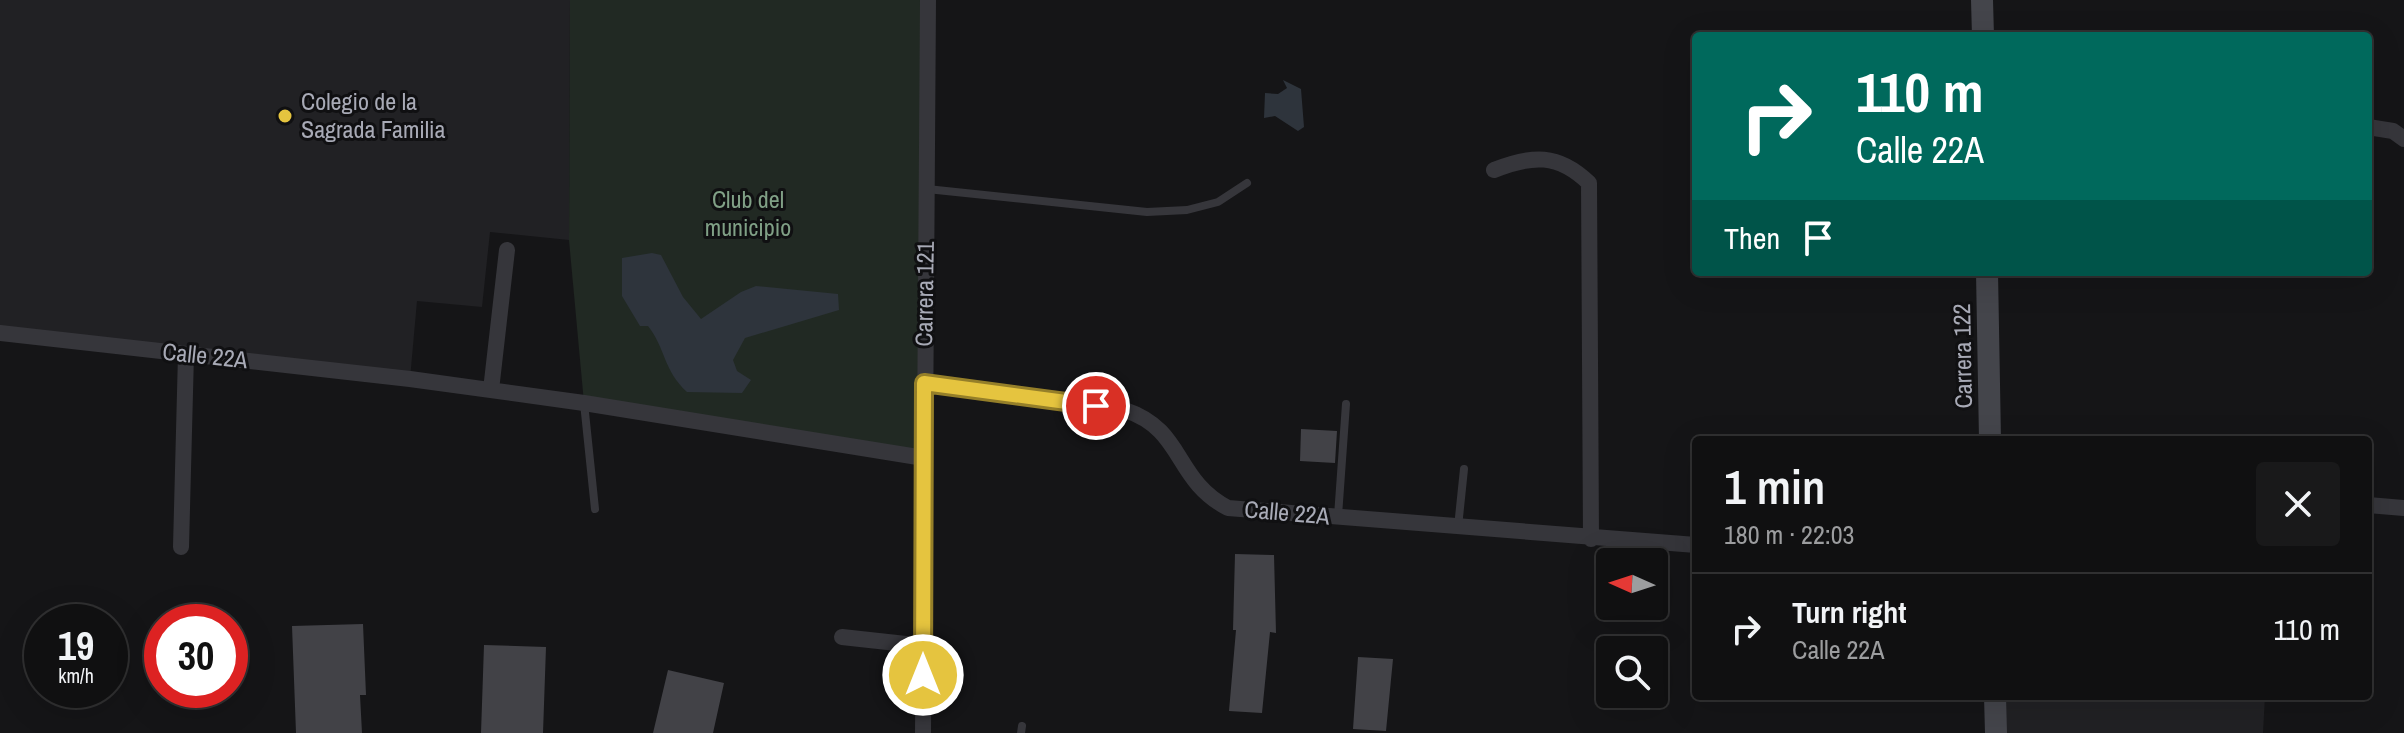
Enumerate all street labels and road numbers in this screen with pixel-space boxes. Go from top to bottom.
street label: Carrera 121 [907,241,941,347]
street label: Carrera 122 [1945,303,1979,409]
street label: Calle 22A [161,335,250,375]
street label: Calle 22A [1243,492,1332,532]

